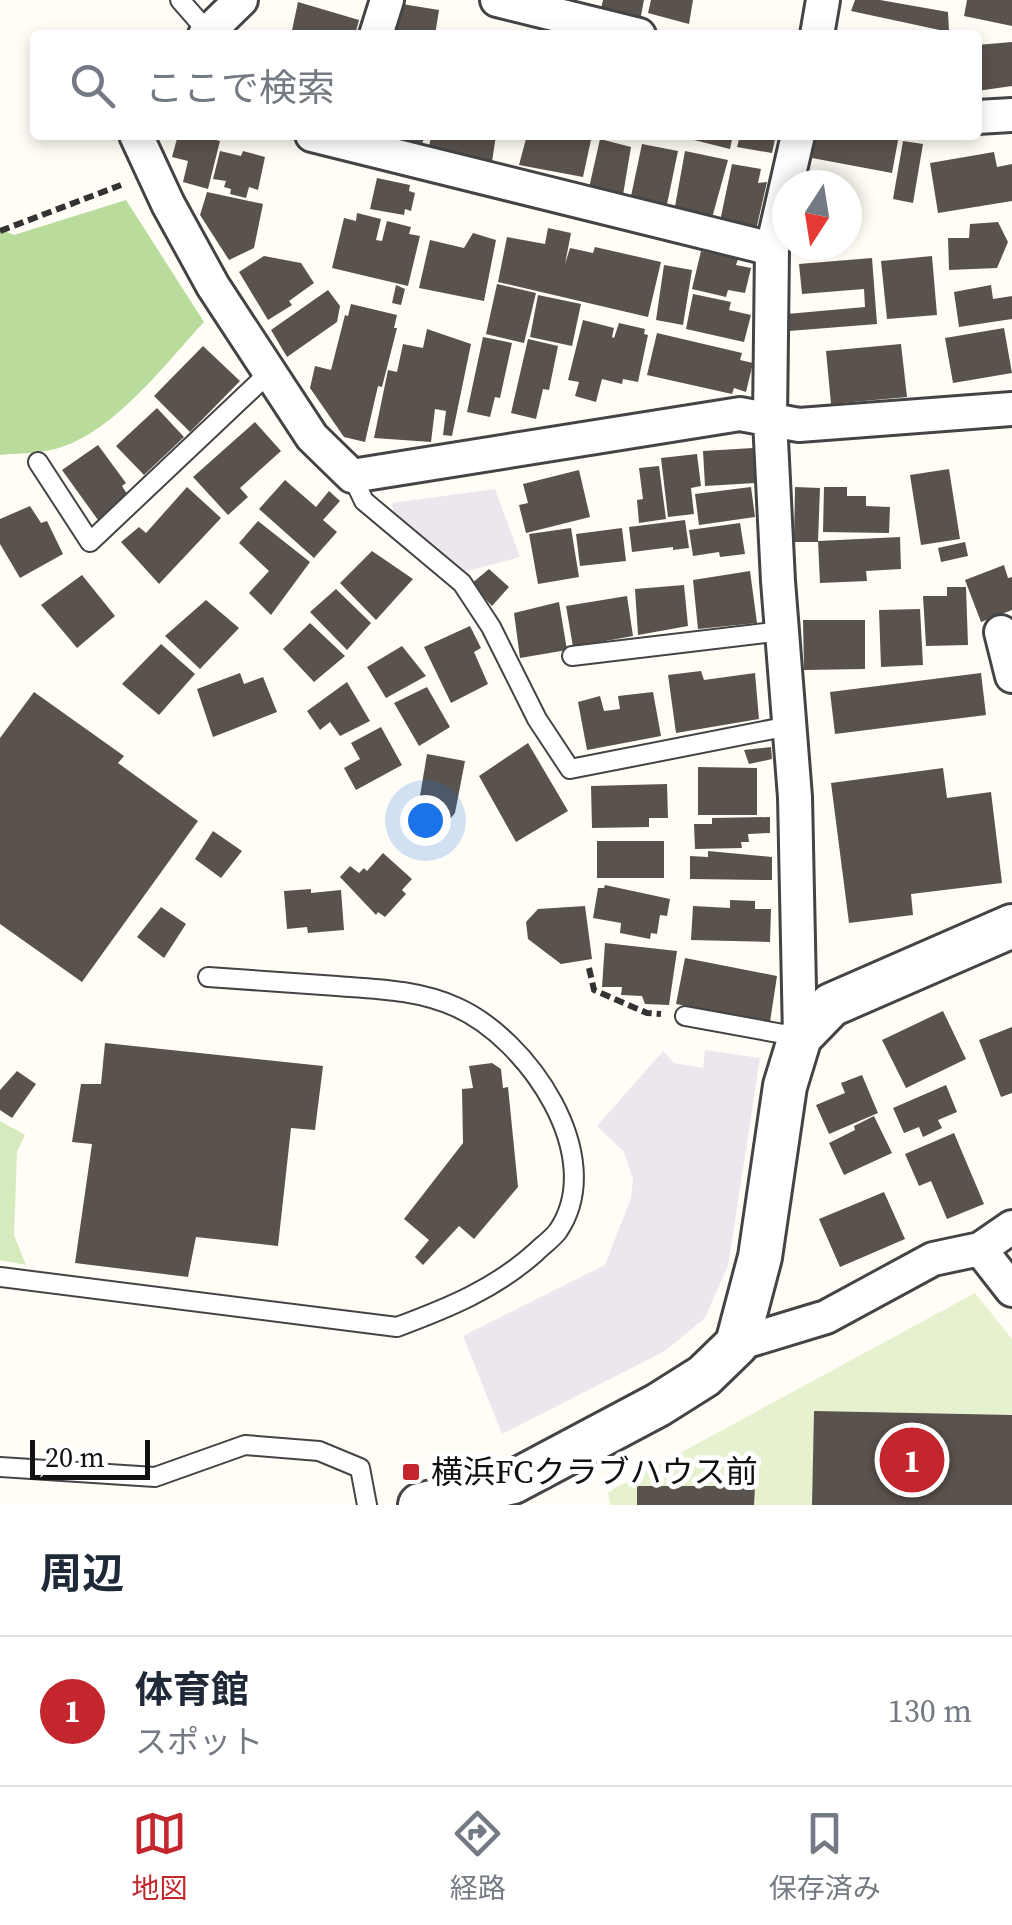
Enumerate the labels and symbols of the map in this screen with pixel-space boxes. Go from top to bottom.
north arrow [772,170,862,260]
your location [400,795,451,846]
pin: 1 [880,1422,944,1498]
scale bar [30,1435,150,1480]
place label: 横浜FCクラブハウス前 [431,1450,757,1494]
marker: 横浜FCクラブハウス前 [400,1461,422,1483]

